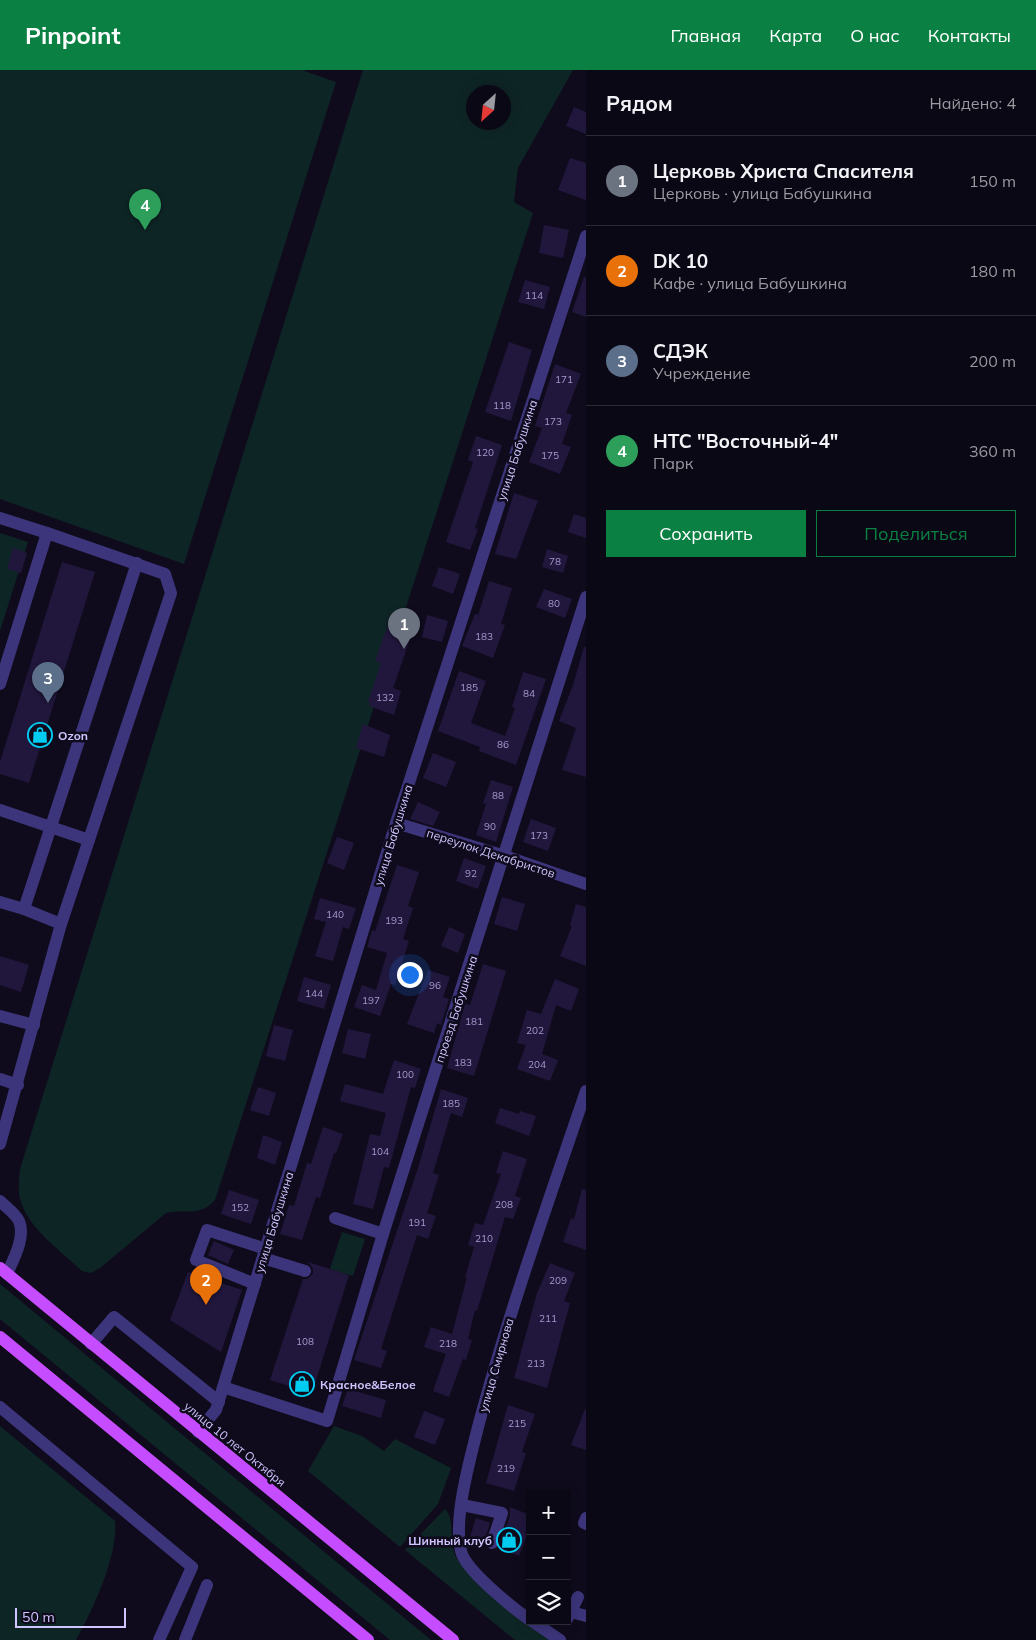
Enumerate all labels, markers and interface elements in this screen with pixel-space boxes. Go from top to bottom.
text: Pinpoint [25,20,121,50]
text: Главная [671,24,741,47]
text: Карта [769,24,822,47]
text: О нас [850,24,900,47]
text: Контакты [928,24,1011,47]
north arrow [466,85,511,130]
text: Рядом [606,90,673,116]
text: Найдено: 4 [930,93,1016,113]
text: Церковь Христа Спасителя [653,159,914,183]
text: 1 [617,171,627,191]
text: 150 m [969,171,1016,191]
text: Церковь · улица Бабушкина [653,183,872,203]
pin: 4 [129,189,161,230]
text: DK 10 [653,249,708,273]
text: 2 [617,261,627,281]
text: 180 m [969,261,1016,281]
text: Кафе · улица Бабушкина [653,273,847,293]
house number: 114 [525,289,543,302]
text: СДЭК [653,339,708,363]
text: 3 [617,351,627,371]
text: 200 m [969,351,1016,371]
text: Учреждение [653,363,751,383]
house number: 171 [555,373,573,386]
street label: улица Бабушкина [494,398,540,502]
house number: 118 [493,399,511,412]
house number: 173 [544,415,562,428]
text: НТС "Восточный-4" [653,429,838,453]
text: 4 [617,441,627,461]
text: 360 m [969,441,1016,461]
house number: 120 [476,446,494,459]
house number: 175 [541,449,559,462]
text: Парк [653,453,693,473]
button: Сохранить [606,510,806,557]
button: Поделиться [816,510,1016,557]
house number: 78 [549,555,561,568]
house number: 80 [548,597,560,610]
pin: 1 [388,608,420,649]
house number: 183 [475,630,493,643]
pin: 3 [32,662,64,703]
house number: 185 [460,681,478,694]
house number: 84 [523,687,535,700]
house number: 132 [376,691,394,704]
shop icon: Ozon [27,722,53,748]
place label: Ozon [58,728,88,743]
house number: 86 [497,738,509,751]
street label: улица Бабушкина [371,783,415,887]
house number: 88 [492,789,504,802]
house number: 90 [484,820,496,833]
street label: переулок Декабристов [425,825,557,881]
house number: 173 [530,829,548,842]
house number: 92 [465,867,477,880]
house number: 140 [326,908,344,921]
house number: 193 [385,914,403,927]
street label: проезд Бабушкина [432,954,480,1064]
your location [397,962,423,988]
house number: 96 [429,979,441,992]
house number: 144 [305,987,323,1000]
house number: 197 [362,994,380,1007]
house number: 181 [465,1015,483,1028]
house number: 202 [526,1024,544,1037]
house number: 183 [454,1056,472,1069]
house number: 204 [528,1058,546,1071]
house number: 100 [396,1068,414,1081]
house number: 185 [442,1097,460,1110]
house number: 104 [371,1145,389,1158]
street label: улица Бабушкина [252,1170,296,1274]
house number: 208 [495,1198,513,1211]
house number: 152 [231,1201,249,1214]
house number: 191 [408,1216,426,1229]
house number: 210 [475,1232,493,1245]
pin: 2 [190,1264,222,1305]
house number: 209 [549,1274,567,1287]
house number: 211 [539,1312,557,1325]
street label: улица Смирнова [475,1316,517,1414]
house number: 108 [296,1335,314,1348]
house number: 218 [439,1337,457,1350]
house number: 213 [527,1357,545,1370]
shop icon: Красное&Белое [289,1371,315,1397]
place label: Красное&Белое [320,1377,416,1392]
street label: улица 10 лет Октября [181,1398,289,1490]
house number: 215 [508,1417,526,1430]
house number: 219 [497,1462,515,1475]
map controls [526,1490,571,1625]
button: + [526,1490,571,1535]
shop icon: Шинный клуб [496,1527,522,1553]
place label: Шинный клуб [408,1533,492,1548]
button: − [526,1535,571,1580]
button: layers [526,1580,571,1625]
scale bar [15,1605,126,1628]
text: 50 m [22,1608,55,1626]

